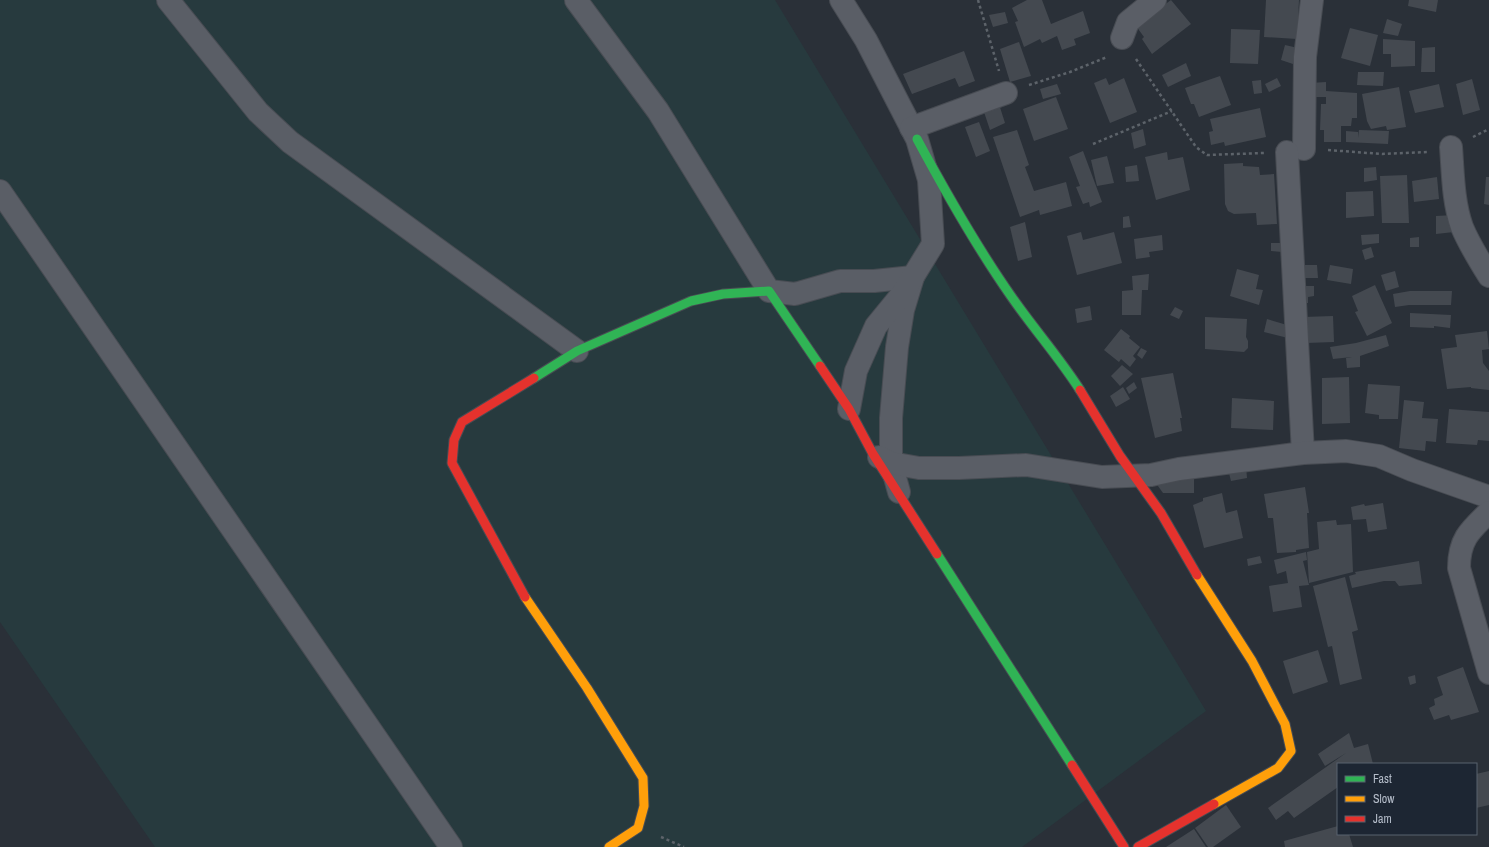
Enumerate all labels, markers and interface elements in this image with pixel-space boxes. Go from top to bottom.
legend [1337,763,1477,835]
text: Fast [1373,771,1392,787]
text: Slow [1373,791,1395,807]
text: Jam [1373,811,1392,827]

